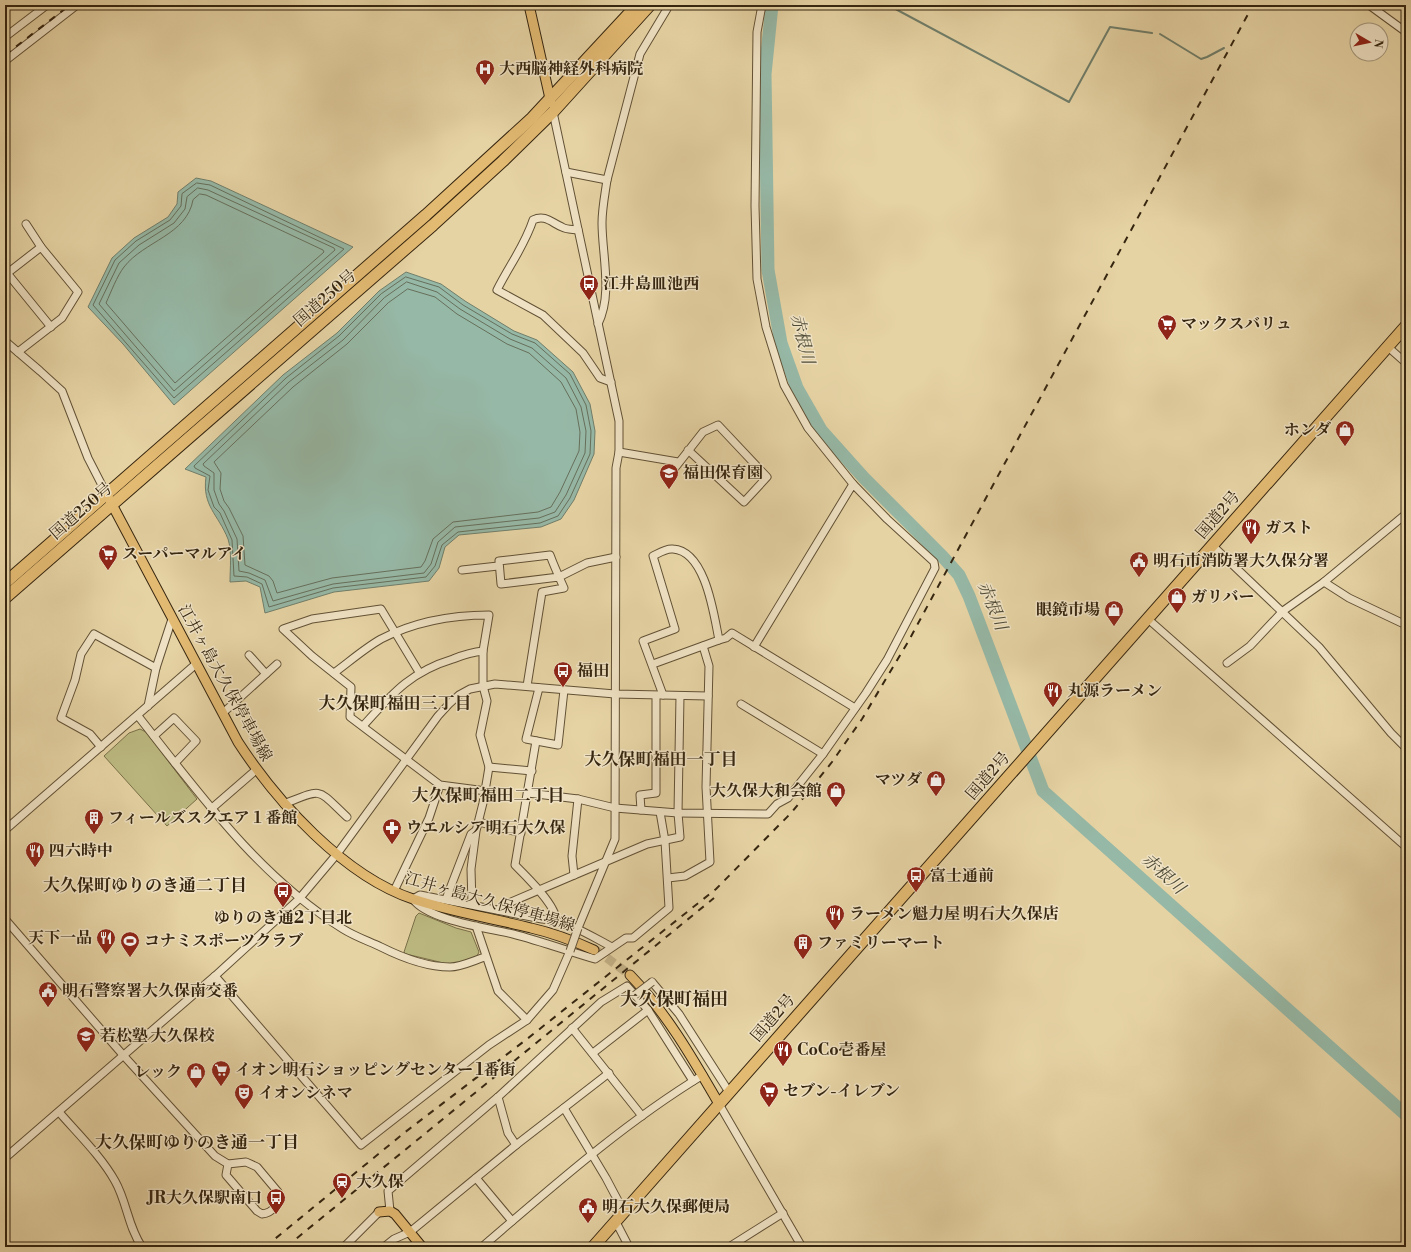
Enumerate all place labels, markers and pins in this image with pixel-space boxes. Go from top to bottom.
hospital icon: 大西脳神経外科病院 [474,58,496,86]
place label: 大西脳神経外科病院 [499,59,643,79]
bus stop icon: 江井島皿池西 [578,273,600,301]
place label: 江井島皿池西 [603,274,699,294]
supermarket icon: マックスバリュ [1156,313,1178,341]
place label: マックスバリュ [1181,314,1292,334]
shop icon: ホンダ [1334,419,1356,447]
place label: ホンダ [1284,420,1331,440]
school or university icon: 福田保育園 [658,462,680,490]
place label: 福田保育園 [682,463,763,483]
restaurant icon: ガスト [1240,517,1262,545]
place label: ガスト [1265,518,1313,538]
supermarket icon: スーパーマルアイ [97,543,119,571]
place label: スーパーマルアイ [122,544,247,564]
public building icon: 明石市消防署大久保分署 [1128,550,1150,578]
place label: 明石市消防署大久保分署 [1153,551,1329,571]
shop icon: ガリバー [1166,586,1188,614]
place label: ガリバー [1191,587,1255,607]
shop icon: 眼鏡市場 [1103,599,1125,627]
place label: 眼鏡市場 [1036,600,1100,620]
bus stop icon: 福田 [552,660,574,688]
place label: 福田 [576,661,609,681]
restaurant icon: 丸源ラーメン [1042,680,1064,708]
place label: 丸源ラーメン [1067,681,1162,701]
shop icon: マツダ [925,769,947,797]
place label: マツダ [875,770,922,790]
shop icon: 大久保大和会館 [825,780,847,808]
place label: 大久保大和会館 [710,781,822,801]
building icon: フィールズスクエア１番館 [83,807,105,835]
place label: フィールズスクエア１番館 [108,808,298,828]
pharmacy icon: ウエルシア明石大久保 [381,817,403,845]
place label: ウエルシア明石大久保 [406,818,566,838]
restaurant icon: 四六時中 [24,840,46,868]
place label: 四六時中 [49,841,113,861]
bus stop icon: 富士通前 [905,865,927,893]
place label: 富士通前 [930,866,994,886]
bus stop icon: ゆりのき通2丁目北 [272,880,294,908]
restaurant icon: ラーメン魁力屋 明石大久保店 [824,903,846,931]
place label: ラーメン魁力屋 明石大久保店 [849,904,1059,924]
place label: ゆりのき通2丁目北 [214,908,352,928]
restaurant icon: 天下一品 [95,927,117,955]
place label: 天下一品 [28,928,92,948]
sports icon: コナミスポーツクラブ [119,930,141,958]
place label: コナミスポーツクラブ [144,931,303,951]
building icon: ファミリーマート [792,932,814,960]
place label: ファミリーマート [817,933,945,953]
public building icon: 明石警察署大久保南交番 [37,980,59,1008]
place label: 明石警察署大久保南交番 [62,981,238,1001]
school or university icon: 若松塾 大久保校 [75,1025,97,1053]
place label: 若松塾 大久保校 [100,1026,216,1046]
restaurant icon: CoCo壱番屋 [772,1039,794,1067]
place label: CoCo壱番屋 [797,1040,887,1060]
supermarket icon: イオン明石ショッピングセンター 1番街 [210,1059,232,1087]
place label: イオン明石ショッピングセンター 1番街 [235,1060,515,1080]
shop icon: レック [185,1061,207,1089]
place label: レック [134,1062,182,1082]
supermarket icon: セブン-イレブン [758,1080,780,1108]
place label: セブン-イレブン [783,1081,900,1101]
theatre icon: イオンシネマ [233,1082,255,1110]
place label: イオンシネマ [258,1083,353,1103]
station icon: 大久保 [331,1171,353,1199]
place label: 大久保 [356,1172,404,1192]
bus stop icon: JR大久保駅南口 [265,1187,287,1215]
place label: JR大久保駅南口 [146,1188,262,1208]
public building icon: 明石大久保郵便局 [577,1196,599,1224]
place label: 明石大久保郵便局 [602,1197,730,1217]

